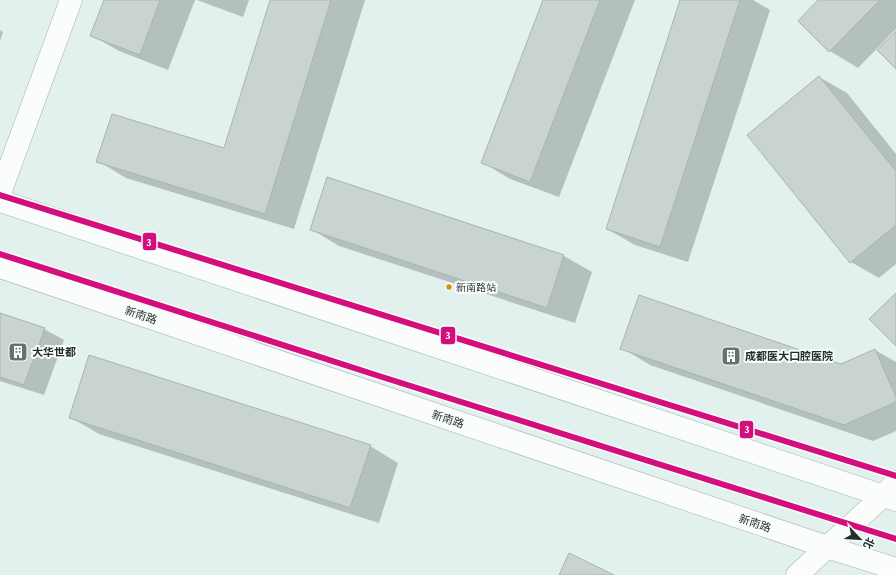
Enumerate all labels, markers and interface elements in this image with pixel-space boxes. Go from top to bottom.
line badge: 3 [142,232,157,251]
text: 3 [146,236,152,248]
marker: 新南路站 [444,282,454,292]
place label: 新南路站 [456,282,496,293]
street label: 新南路 [123,304,159,326]
line badge: 3 [440,326,456,345]
text: 3 [445,329,451,341]
building icon: 大华世都 [7,341,29,363]
building icon: 成都医大口腔医院 [720,345,742,367]
place label: 大华世都 [32,346,76,358]
place label: 成都医大口腔医院 [745,350,833,362]
street label: 新南路 [430,408,466,430]
line badge: 3 [739,420,754,439]
text: 3 [744,423,750,435]
street label: 新南路 [737,512,773,534]
north arrow [840,519,880,559]
text: 北 [861,536,877,551]

